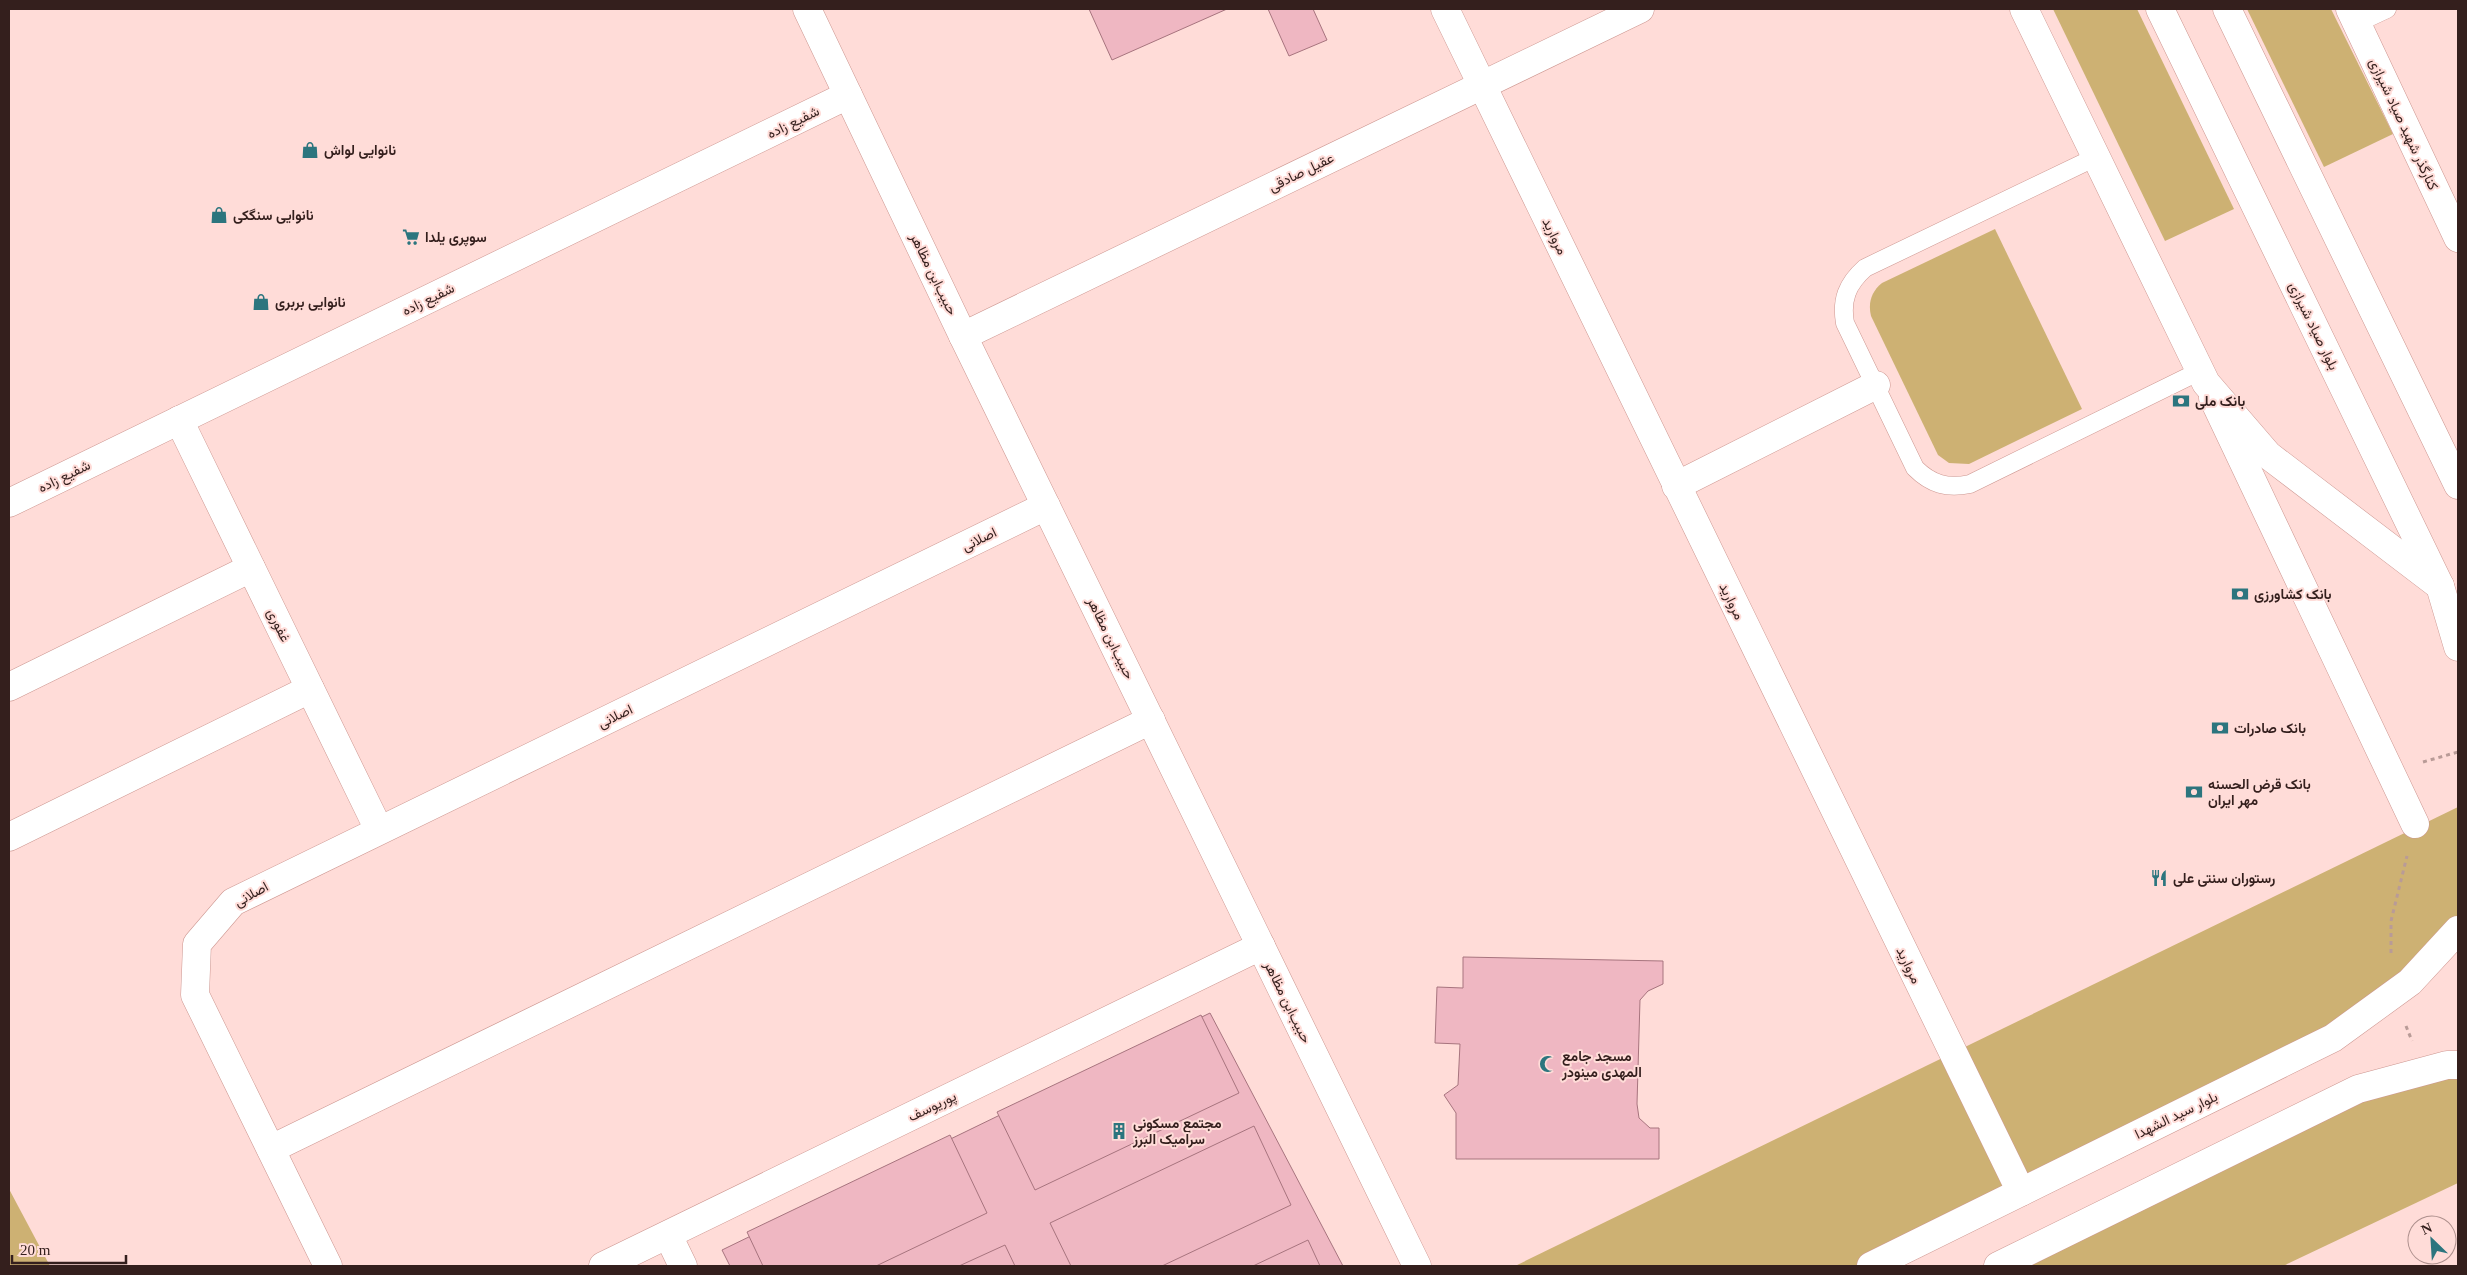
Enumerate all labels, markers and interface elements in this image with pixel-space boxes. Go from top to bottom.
street label: کنارگذر شهید صیاد شیرازی [2365,56,2441,193]
street label: شفیع زاده [765,103,823,144]
shop icon: نانوایی لواش [300,140,320,160]
place label: نانوایی لواش [324,143,396,159]
street label: عقیل صادقی [1266,150,1337,195]
shop icon: نانوایی سنگکی [209,205,229,225]
place label: نانوایی سنگکی [233,208,314,224]
street label: مروارید [1538,216,1570,257]
supermarket icon: سوپری یلدا [401,227,421,247]
place label: سوپری یلدا [425,230,487,247]
street label: حبیب‌ابن مظاهر [906,230,960,318]
street label: شفیع زاده [400,280,458,321]
street label: بلوار صیاد شیرازی [2285,280,2341,373]
shop icon: نانوایی بربری [251,292,271,312]
place label: نانوایی بربری [275,295,346,311]
bank icon: بانک ملی [2171,391,2191,411]
place label: بانک ملی [2195,394,2245,410]
street label: شفیع زاده [36,457,94,498]
street label: اصلانی [960,525,999,555]
street label: مروارید [1715,581,1747,622]
bank icon: بانک کشاورزی [2230,584,2250,604]
place label: بانک کشاورزی [2254,587,2332,603]
street label: حبیب‌ابن مظاهر [1083,594,1137,682]
street label: غفوری [263,606,293,645]
street label: اصلانی [596,702,635,732]
bank icon: بانک صادرات [2210,718,2230,738]
place label: بانک صادرات [2234,721,2306,737]
place label: بانک قرض الحسنه مهر ایران [2208,777,2311,809]
bank icon: بانک قرض الحسنه مهر ایران [2184,782,2204,802]
restaurant icon: رستوران سنتی علی [2149,868,2169,888]
place label: رستوران سنتی علی [2173,871,2275,887]
street label: اصلانی [232,879,271,911]
street label: مروارید [1892,945,1924,986]
street label: حبیب‌ابن مظاهر [1260,958,1314,1046]
place label: مسجد جامع المهدی مینودر [1561,1049,1642,1081]
mosque icon: مسجد جامع المهدی مینودر [1538,1054,1558,1074]
street label: پوریوسف [906,1088,960,1126]
street label: بلوار سید الشهدا [2132,1089,2220,1143]
place label: مجتمع مسکونی سرامیک البرز [1132,1116,1222,1148]
building icon: مجتمع مسکونی سرامیک البرز [1109,1121,1129,1141]
north arrow [2407,1215,2457,1265]
text: N [2419,1220,2434,1238]
scale bar [12,1232,126,1264]
text: 20 m [20,1242,51,1258]

